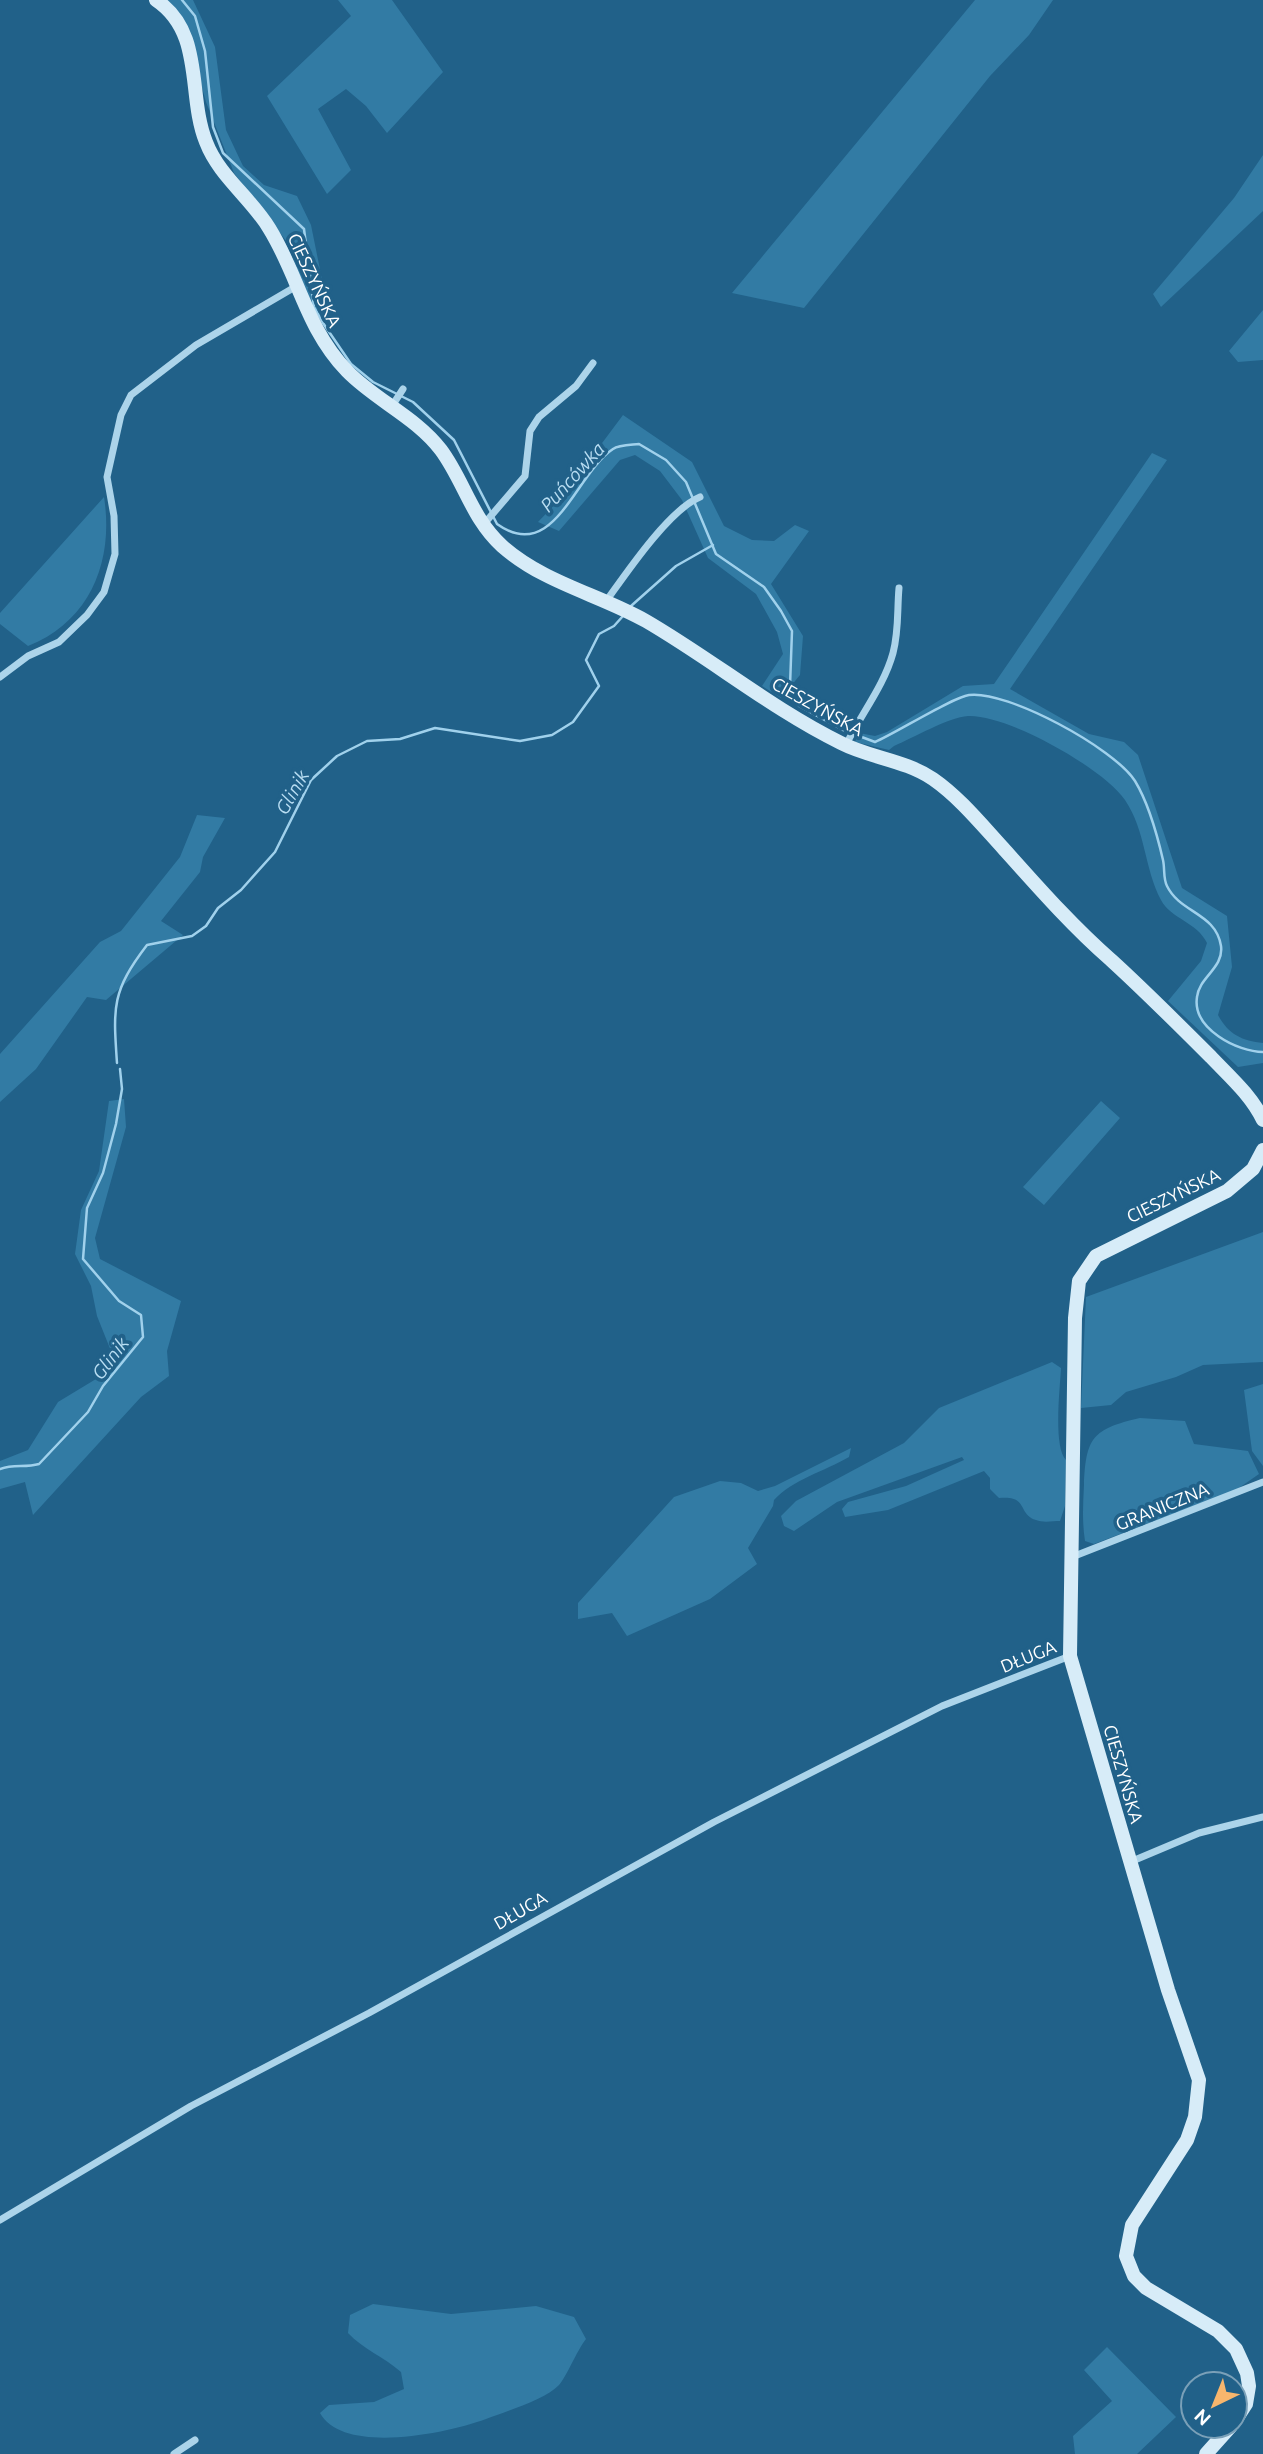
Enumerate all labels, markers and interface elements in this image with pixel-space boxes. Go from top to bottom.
street label: CIESZYŃSKA [284,229,347,331]
water label: Puńcówka [535,438,609,516]
street label: CIESZYŃSKA [769,672,868,740]
water label: Glinik [271,766,314,818]
street label: CIESZYŃSKA [1123,1163,1223,1226]
water label: Glinik [87,1332,133,1384]
street label: GRANICZNA [1112,1478,1212,1534]
street label: DŁUGA [997,1636,1059,1676]
street label: CIESZYŃSKA [1100,1722,1149,1826]
street label: DŁUGA [490,1887,550,1933]
north arrow [1179,2370,1249,2440]
text: N [1190,2405,1215,2430]

